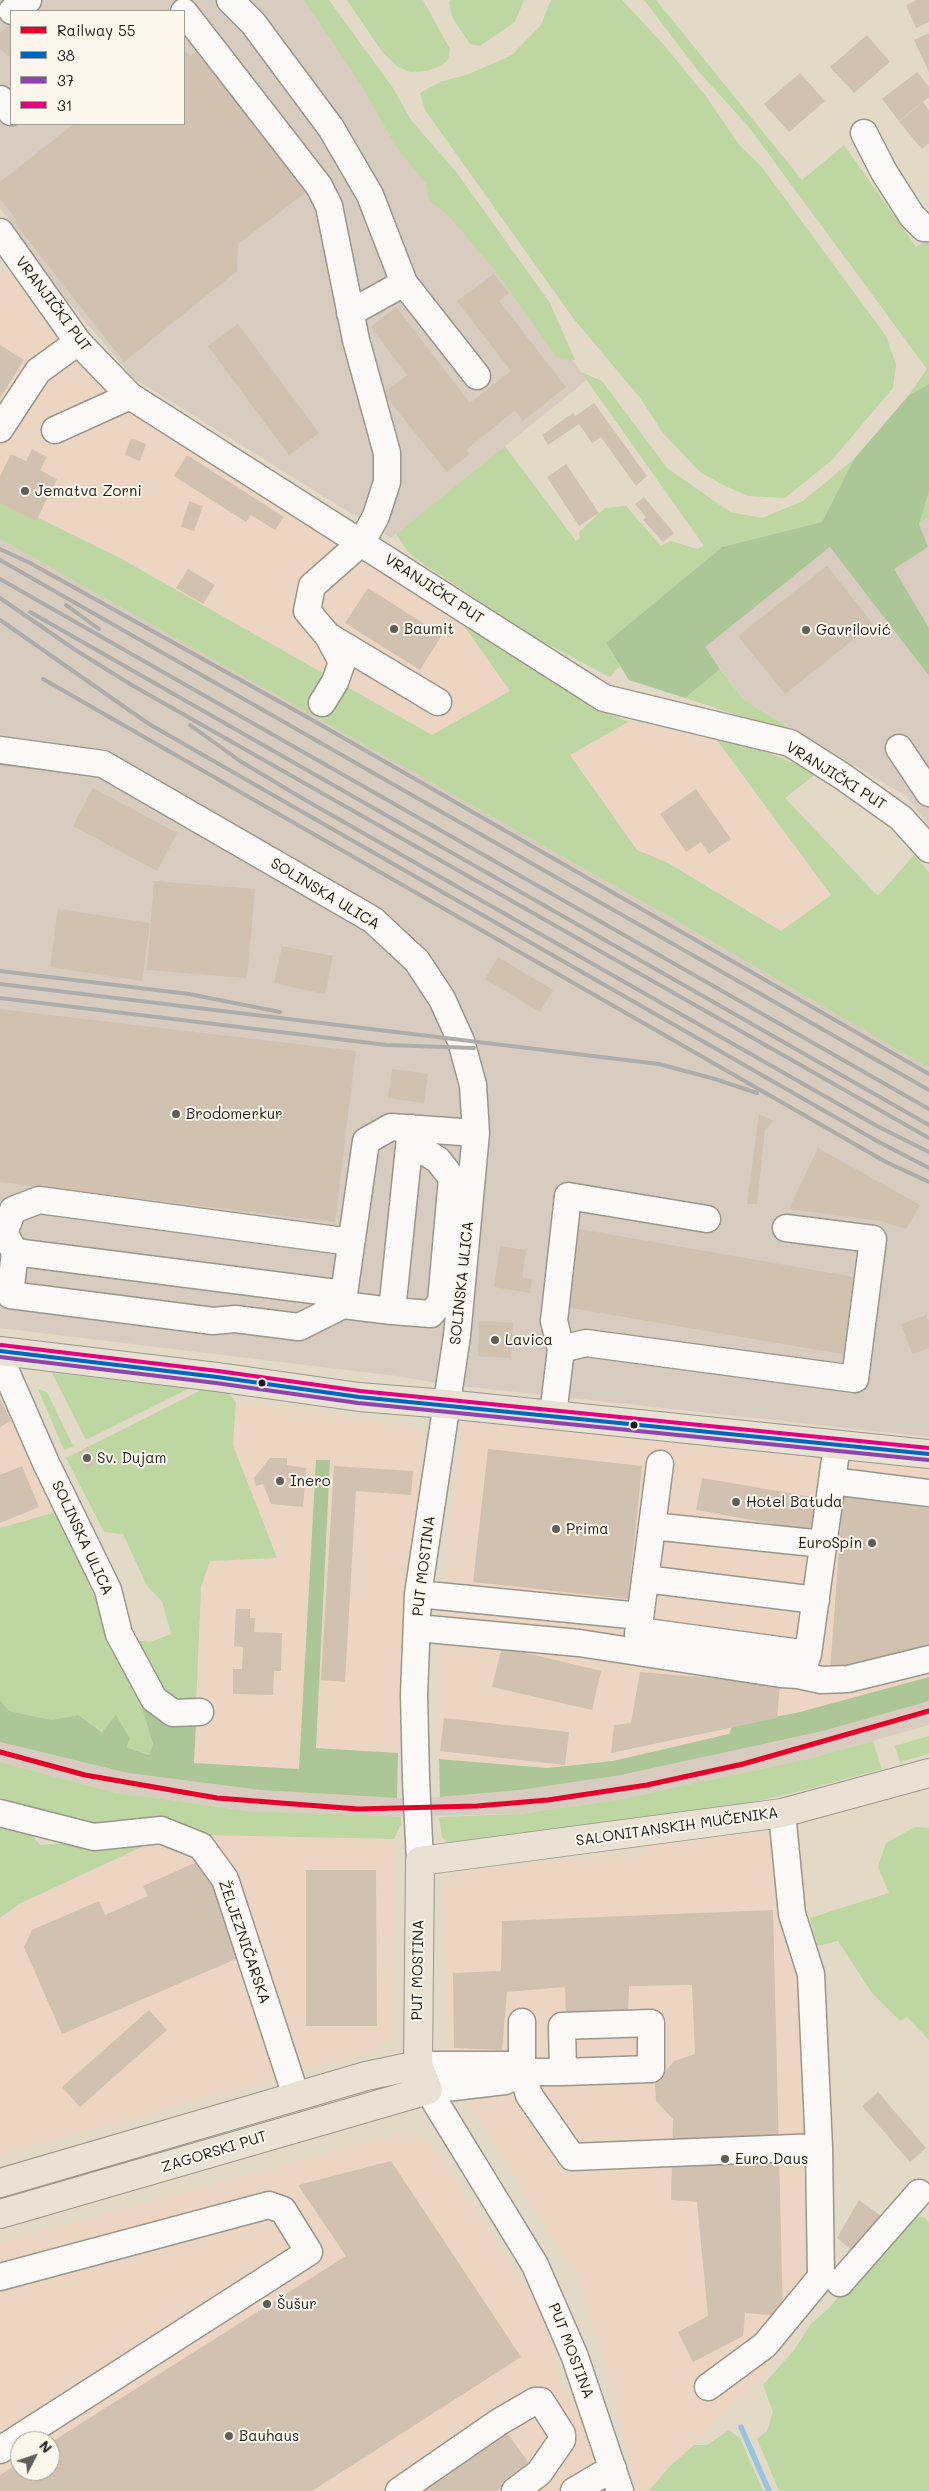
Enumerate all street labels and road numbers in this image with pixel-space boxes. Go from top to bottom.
street label: VRANJIČKI PUT [11,253,95,355]
street label: VRANJIČKI PUT [381,550,487,628]
street label: VRANJIČKI PUT [783,738,889,814]
street label: SOLINSKA ULICA [267,854,383,934]
street label: SOLINSKA ULICA [447,1220,477,1346]
street label: SOLINSKA ULICA [48,1478,116,1598]
street label: PUT MOSTINA [409,1515,439,1617]
street label: SALONITANSKIH MUČENIKA [575,1804,779,1850]
street label: ŽELJEZNIČARSKA [214,1878,274,2006]
street label: PUT MOSTINA [408,1919,428,2021]
street label: ZAGORSKI PUT [159,2127,269,2177]
street label: PUT MOSTINA [545,2301,597,2401]

